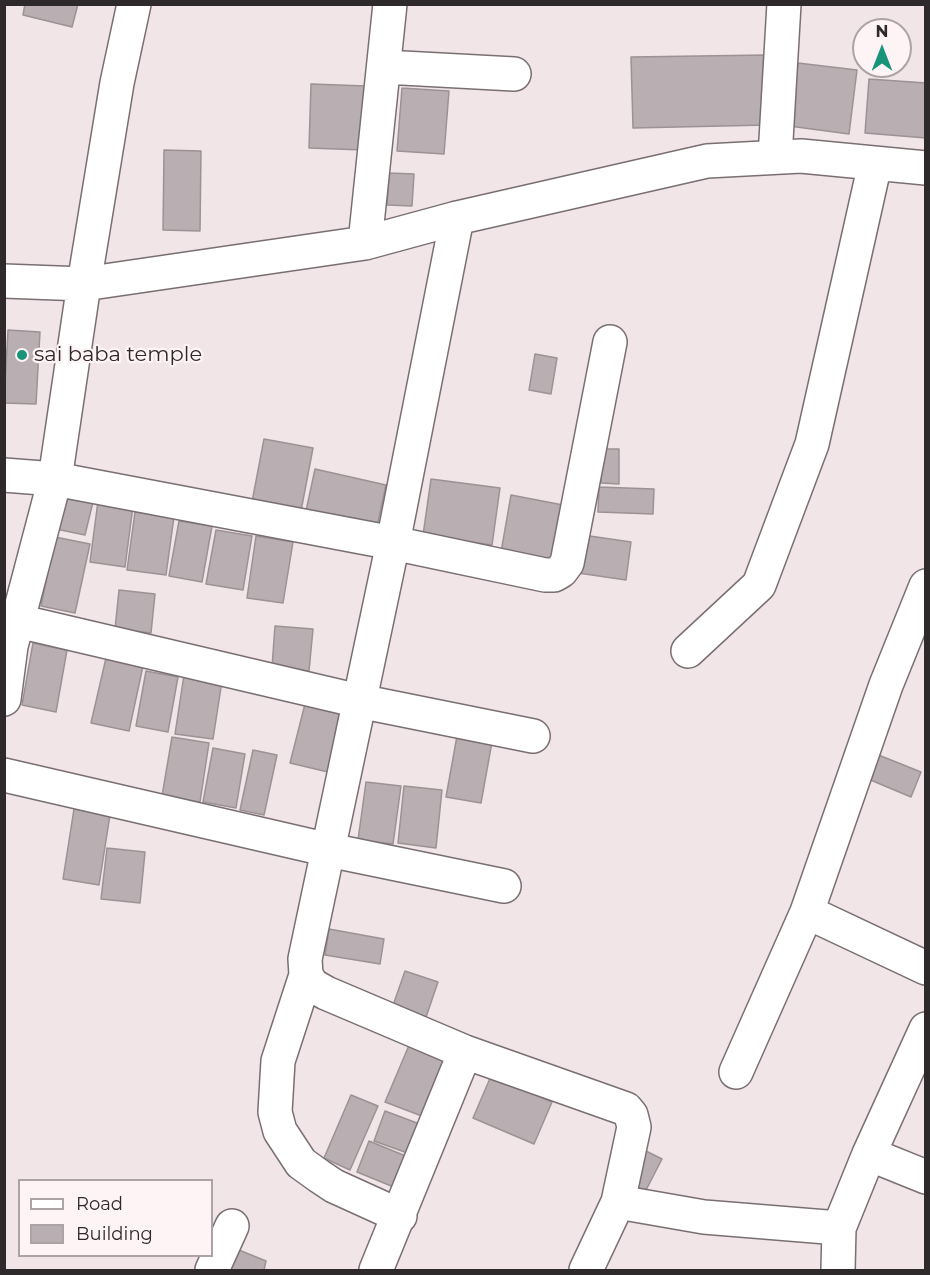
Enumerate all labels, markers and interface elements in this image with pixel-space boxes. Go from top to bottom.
north arrow [852,18,912,78]
text: N [876,22,888,41]
place label: sai baba temple [34,342,202,368]
marker: sai baba temple [15,348,29,362]
legend [18,1179,213,1257]
text: Road [76,1193,123,1215]
text: Building [76,1223,153,1245]

